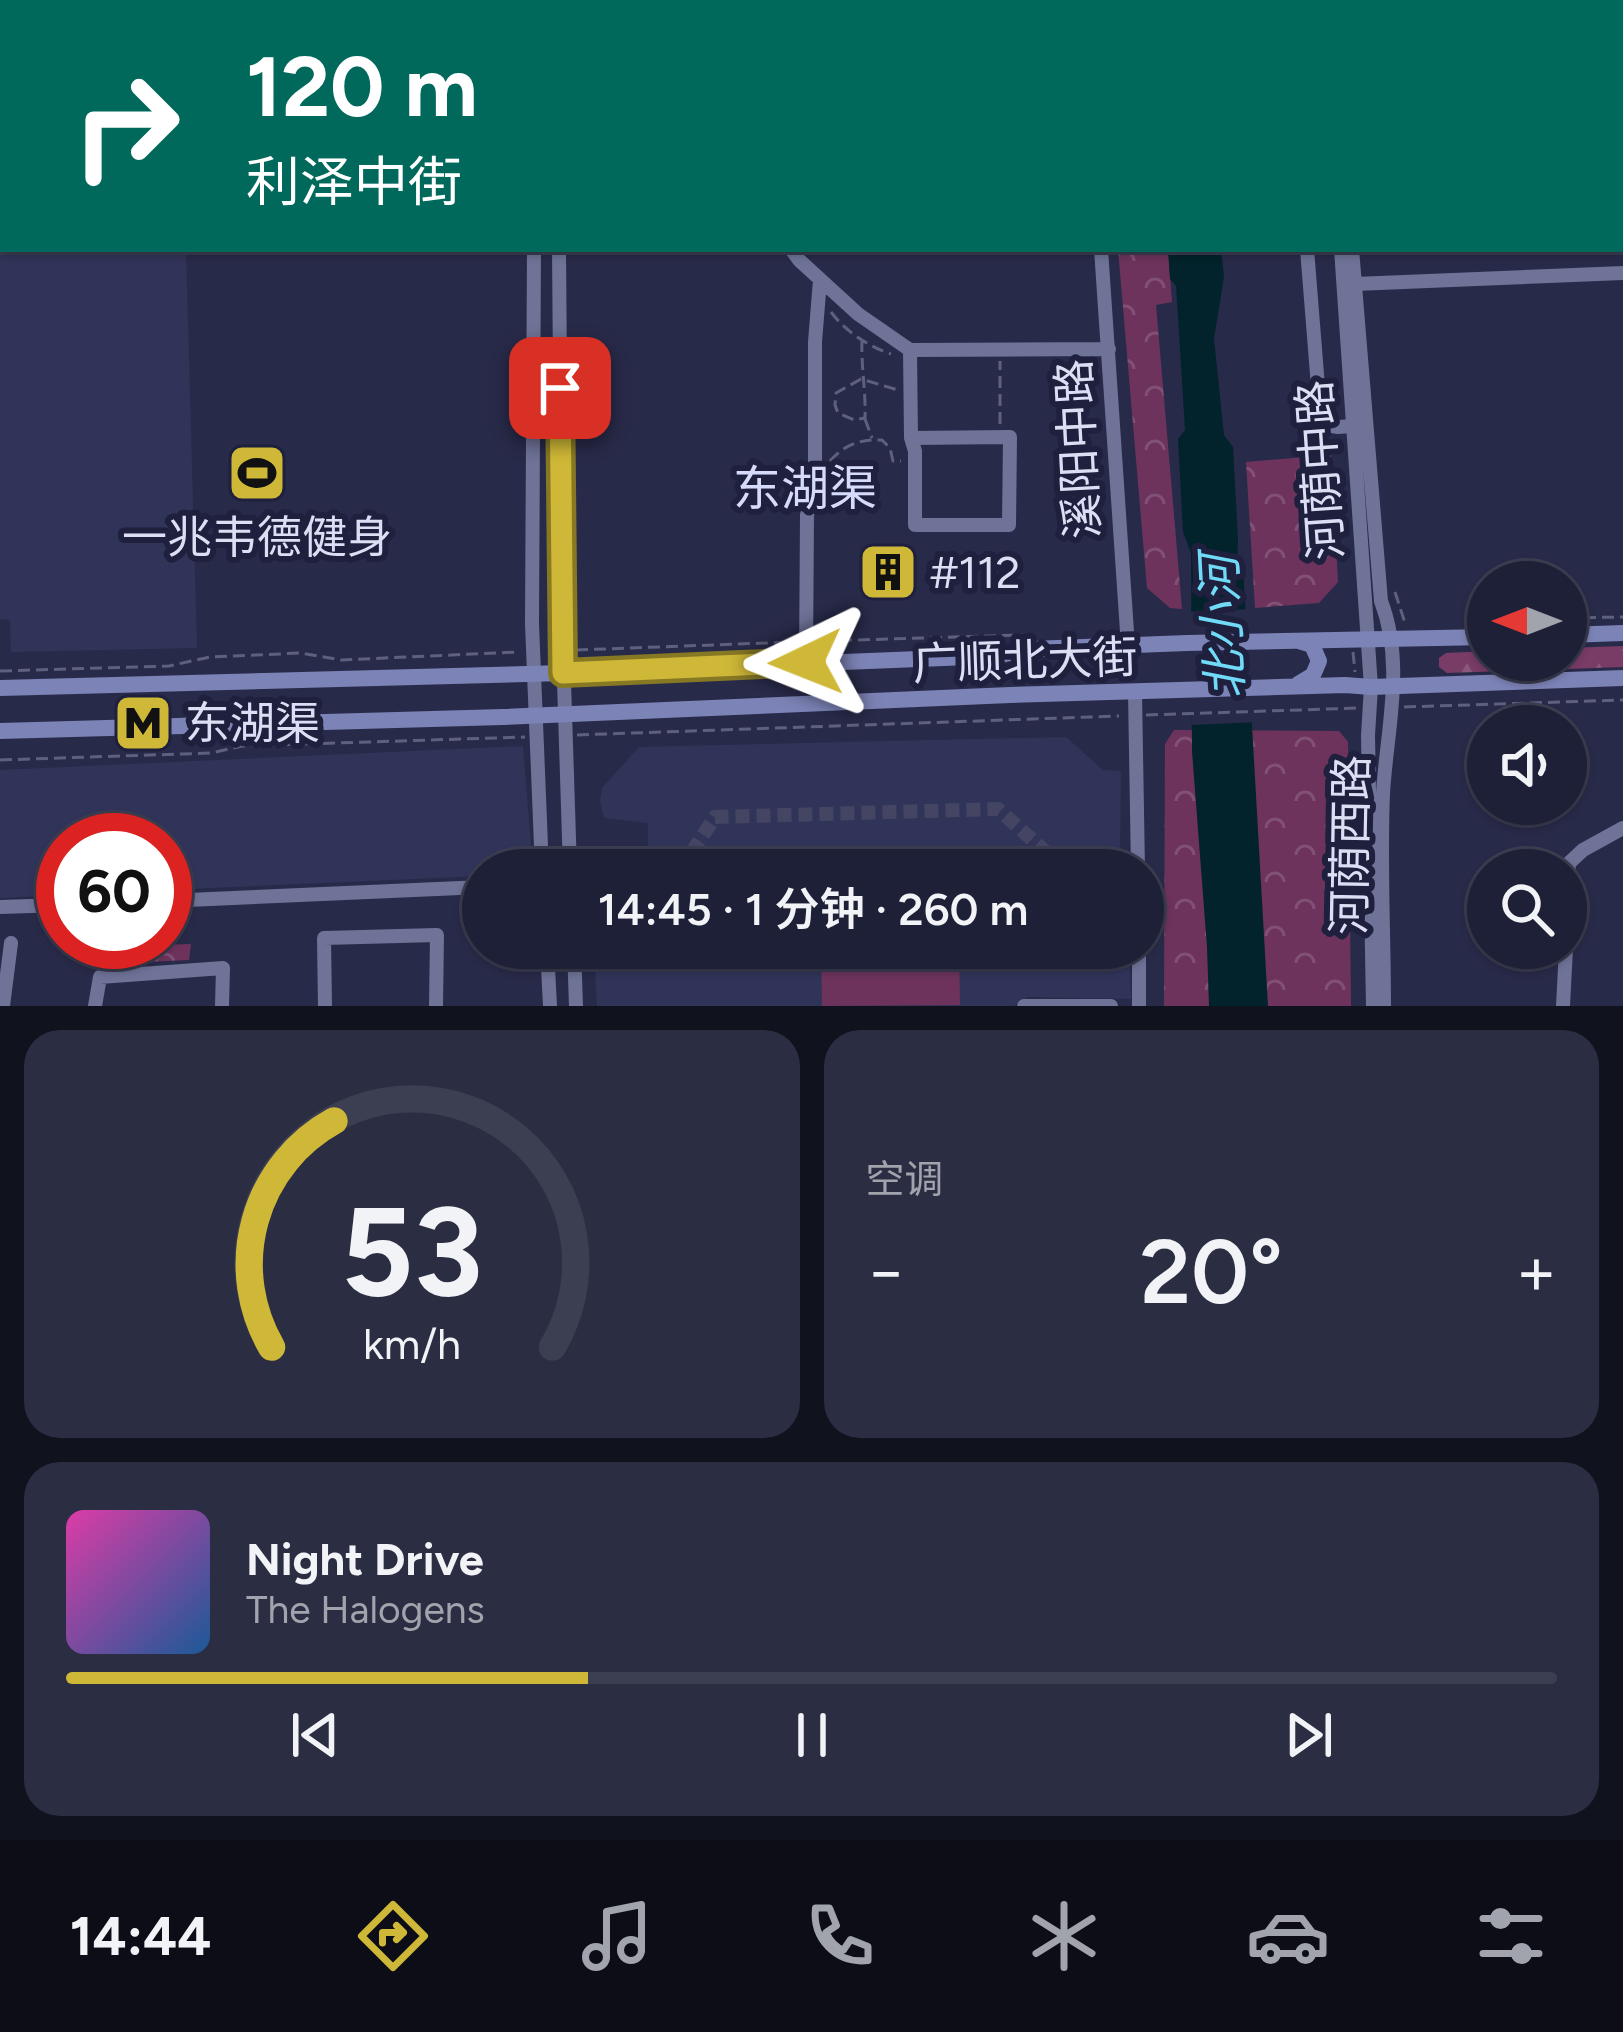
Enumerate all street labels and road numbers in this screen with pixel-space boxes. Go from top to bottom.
street label: 溪阳中路 [1046,358,1110,540]
street label: 河荫中路 [1287,378,1353,562]
street label: 广顺北大街 [912,629,1138,691]
street label: 河荫西路 [1321,755,1379,935]

